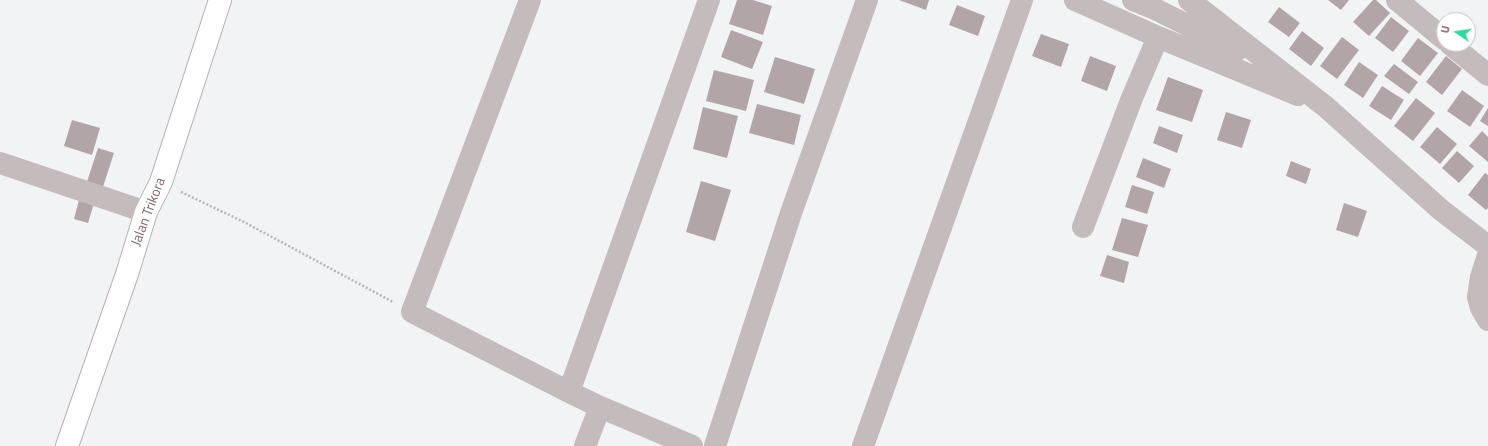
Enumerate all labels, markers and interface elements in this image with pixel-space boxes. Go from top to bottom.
north arrow [1436,12,1476,52]
text: U [1437,24,1454,35]
street label: Jalan Trikora [128,175,170,249]

